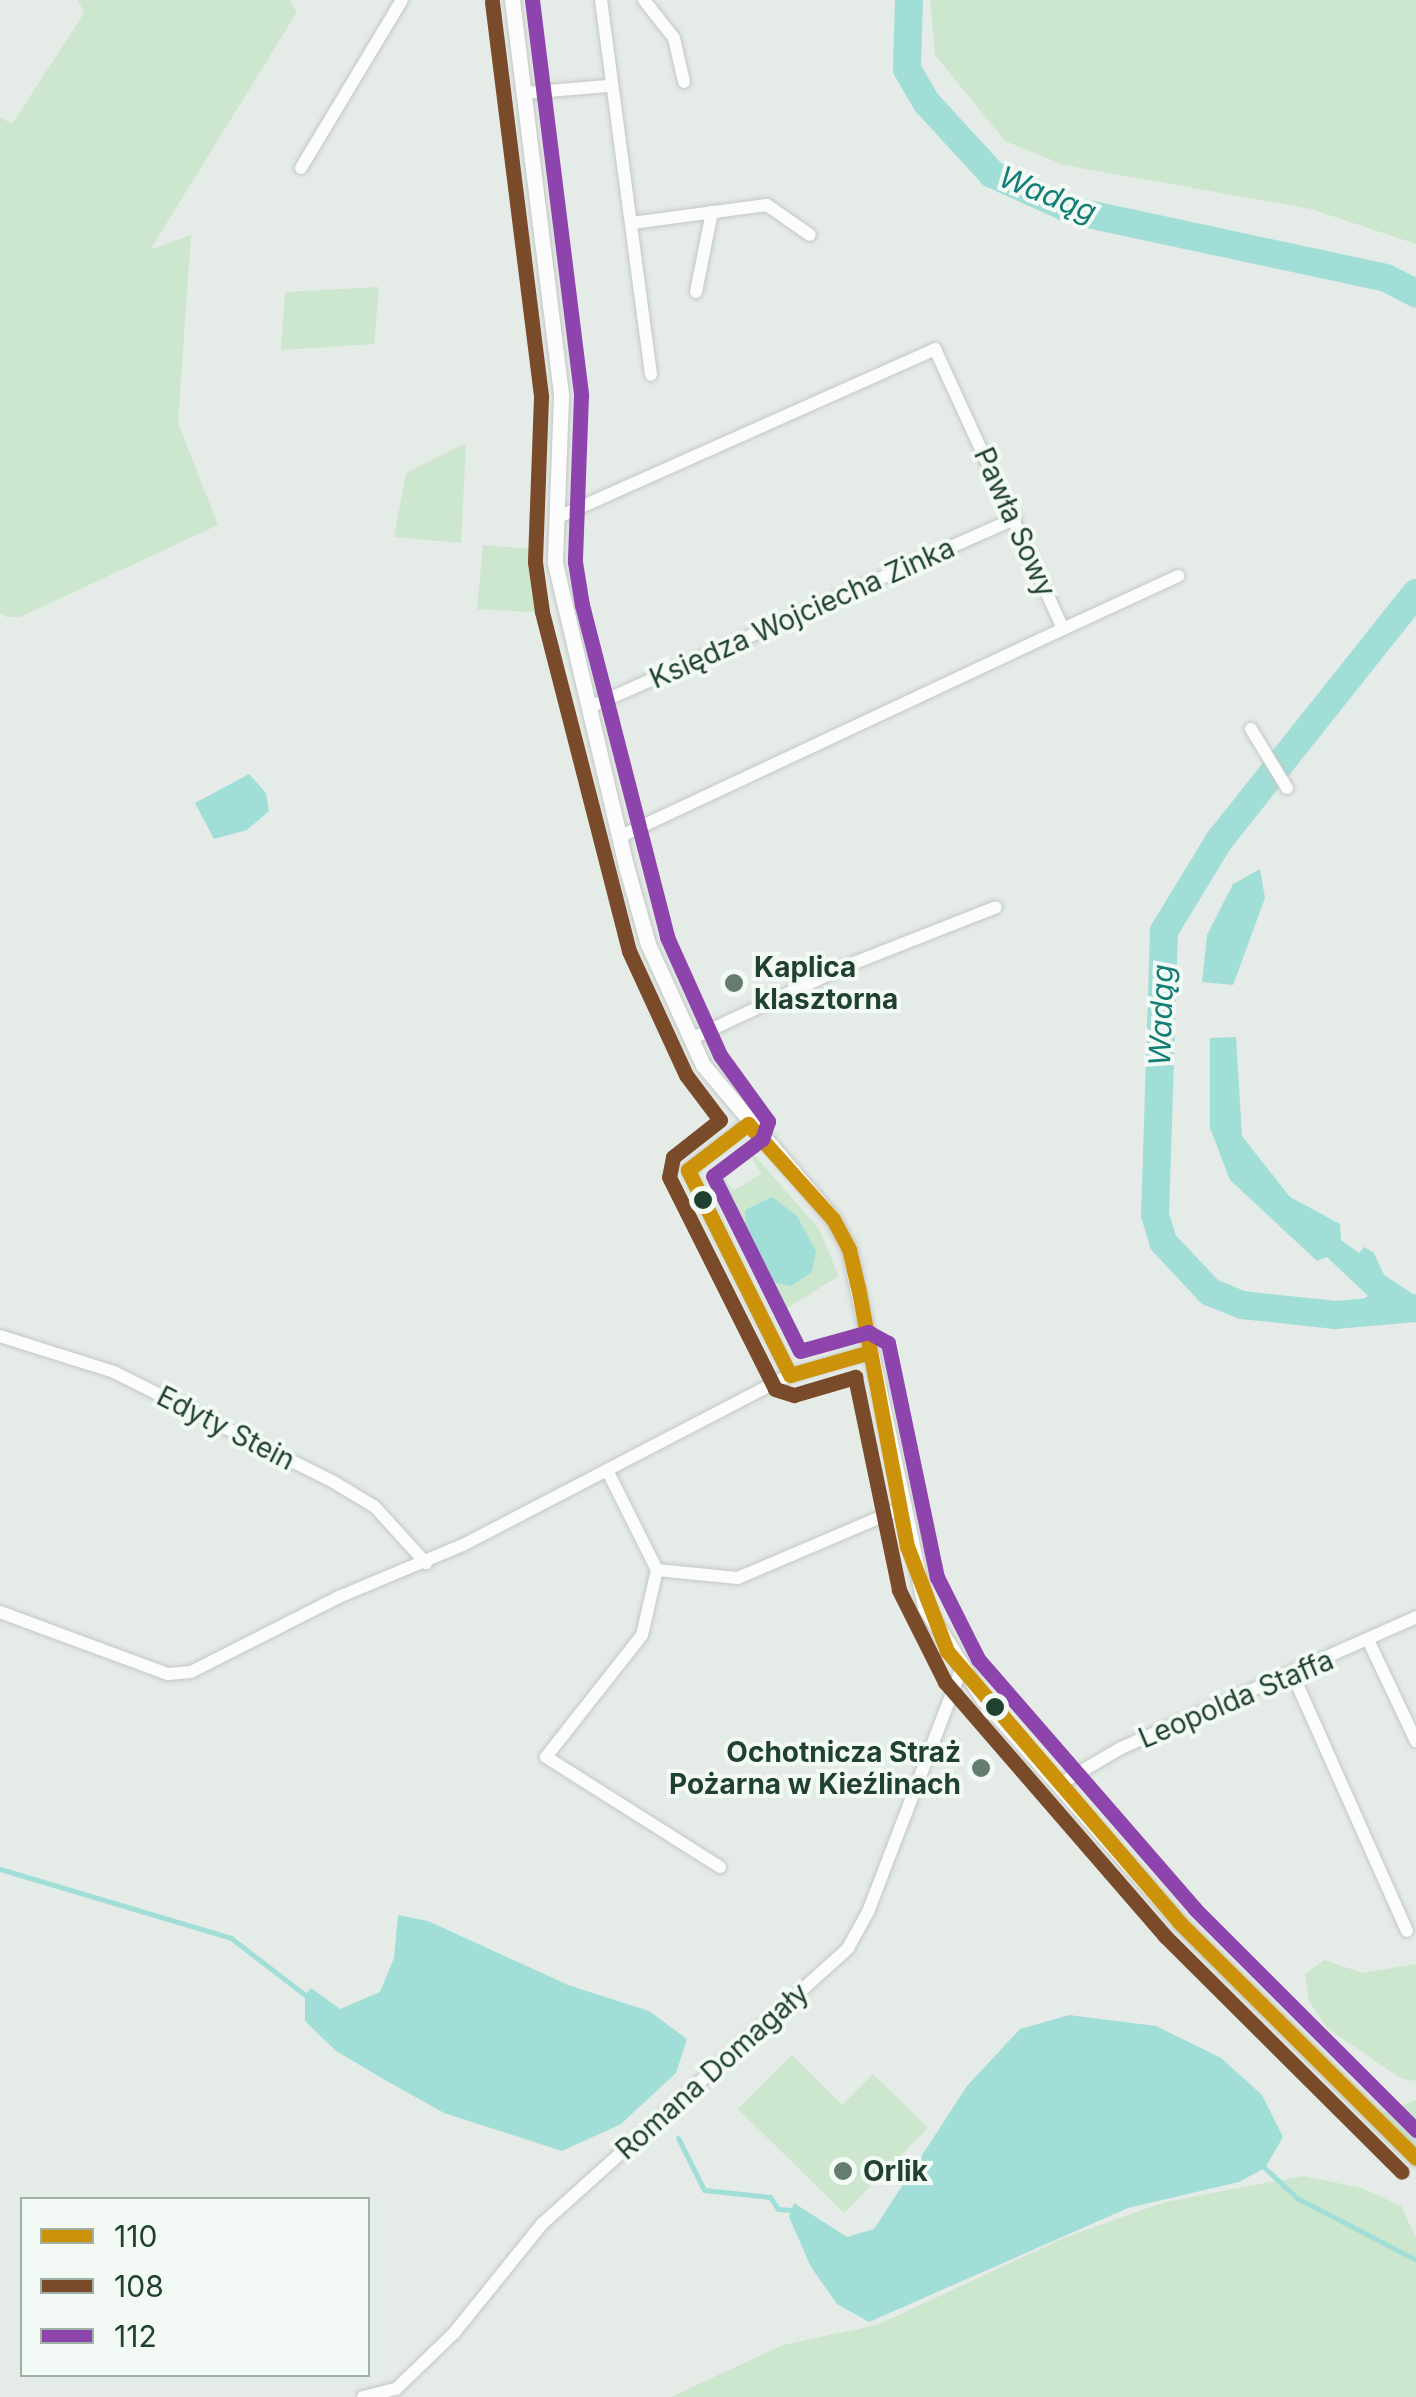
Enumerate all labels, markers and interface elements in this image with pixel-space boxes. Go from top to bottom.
water label: Wadąg [994,158,1102,230]
street label: Pawła Sowy [967,442,1063,602]
street label: Księdza Wojciecha Zinka [644,531,960,695]
place label: Kaplica klasztorna [754,950,898,1016]
water label: Wadąg [1141,964,1181,1066]
marker: Kaplica klasztorna [723,972,745,994]
unlabelled marker [693,1190,713,1210]
street label: Edyty Stein [152,1379,300,1477]
street label: Leopolda Staffa [1134,1643,1338,1755]
unlabelled marker [985,1697,1005,1717]
place label: Ochotnicza Straż Pożarna w Kieźlinach [669,1735,961,1801]
marker: Ochotnicza Straż Pożarna w Kieźlinach [970,1757,992,1779]
street label: Romana Domagały [609,1976,815,2166]
place label: Orlik [863,2154,928,2188]
marker: Orlik [832,2160,854,2182]
legend [20,2197,370,2377]
text: 110 [114,2218,157,2254]
text: 108 [114,2268,164,2304]
text: 112 [114,2318,157,2354]

